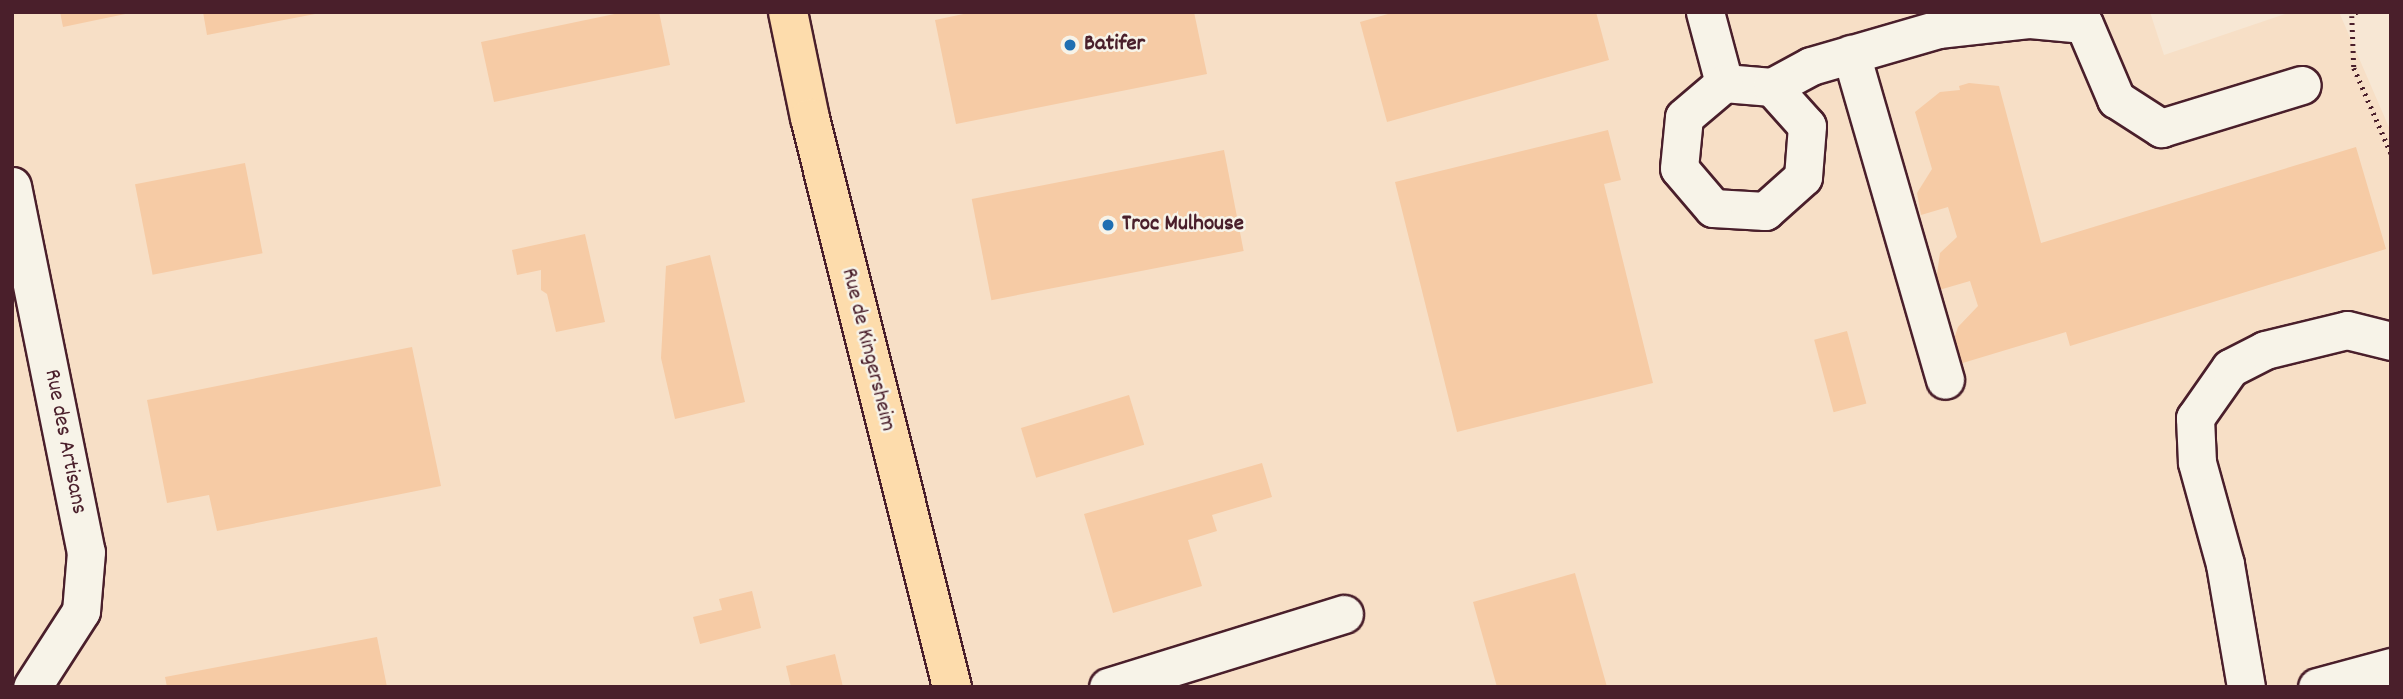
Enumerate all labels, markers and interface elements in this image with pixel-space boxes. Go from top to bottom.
place label: Batifer [1084,31,1145,59]
marker: Batifer [1062,37,1078,53]
place label: Troc Mulhouse [1122,211,1244,239]
marker: Troc Mulhouse [1100,217,1116,233]
street label: Rue de Kingersheim [833,266,901,434]
street label: Rue des Artisans [36,367,92,517]

